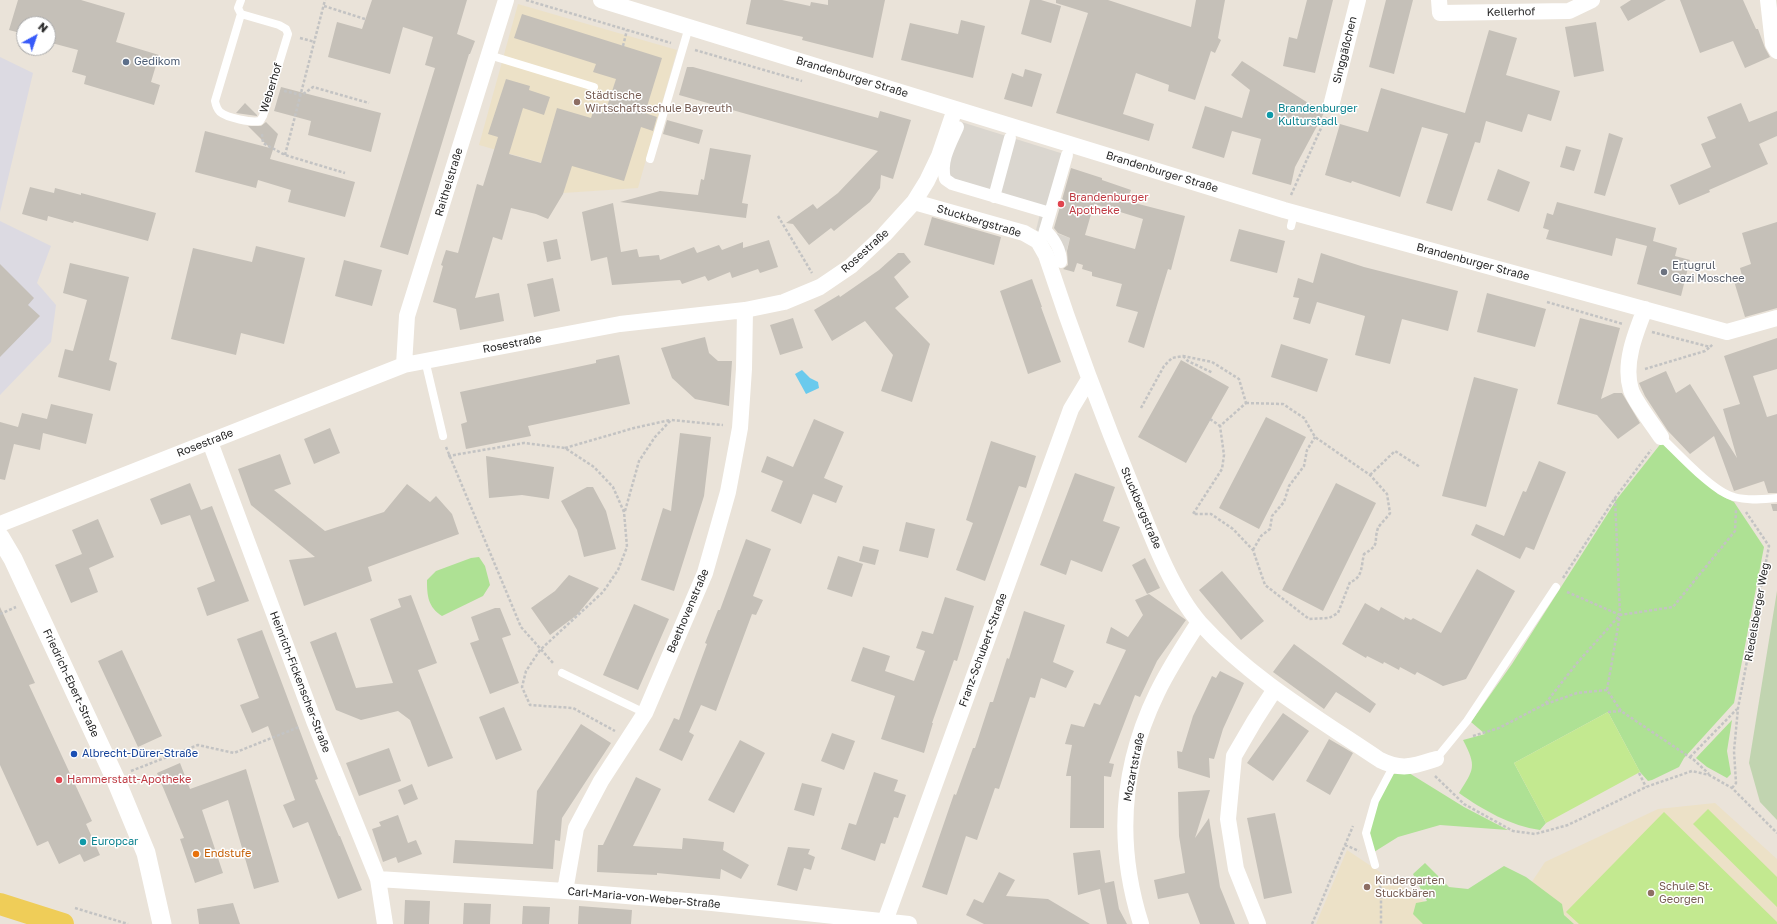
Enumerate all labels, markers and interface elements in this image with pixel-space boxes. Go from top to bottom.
street label: Kellerhof [1487,5,1535,19]
street label: Singgäßchen [1330,15,1360,85]
north arrow [16,16,56,56]
text: N [36,20,51,35]
street label: Brandenburger Straße [794,54,910,100]
place label: Gedikom [134,55,180,69]
marker: Gedikom [121,57,131,67]
street label: Weberhof [257,62,285,114]
place label: Städtische Wirtschaftsschule Bayreuth [585,89,732,115]
marker: Städtische Wirtschaftsschule Bayreuth [572,97,582,107]
place label: Brandenburger Kulturstadl [1278,102,1357,128]
marker: Brandenburger Kulturstadl [1265,110,1275,120]
street label: Raithelstraße [432,146,466,218]
street label: Brandenburger Straße [1104,149,1220,195]
place label: Brandenburger Apotheke [1069,191,1148,217]
marker: Brandenburger Apotheke [1056,199,1066,209]
street label: Stuckbergstraße [935,202,1023,240]
street label: Rosestraße [838,226,892,276]
street label: Brandenburger Straße [1415,241,1531,283]
place label: Ertuğrul Gazi Moschee [1672,259,1745,285]
marker: Ertuğrul Gazi Moschee [1659,267,1669,277]
street label: Rosestraße [482,332,542,356]
street label: Rosestraße [175,426,235,460]
street label: Stuckbergstraße [1118,465,1164,551]
street label: Riedelsberger Weg [1742,562,1772,662]
street label: Beethovenstraße [664,567,712,655]
street label: Franz-Schubert-Straße [956,591,1010,709]
street label: Heinrich-Fickenscher-Straße [267,609,333,755]
street label: Friedrich-Ebert-Straße [40,627,102,739]
street label: Mozartstraße [1121,731,1147,803]
place label: Albrecht-Dürer-Straße [82,747,198,761]
marker: Albrecht-Dürer-Straße [69,749,79,759]
place label: Hammerstatt-Apotheke [67,773,191,787]
marker: Hammerstatt-Apotheke [54,775,64,785]
place label: Europcar [91,835,138,849]
marker: Europcar [78,837,88,847]
place label: Endstufe [204,847,251,861]
marker: Endstufe [191,849,201,859]
place label: Kindergarten Stuckbären [1375,874,1445,900]
place label: Schule St. Georgen [1659,880,1713,906]
marker: Kindergarten Stuckbären [1362,882,1372,892]
street label: Carl-Maria-von-Weber-Straße [567,885,721,911]
marker: Schule St. Georgen [1646,888,1656,898]

